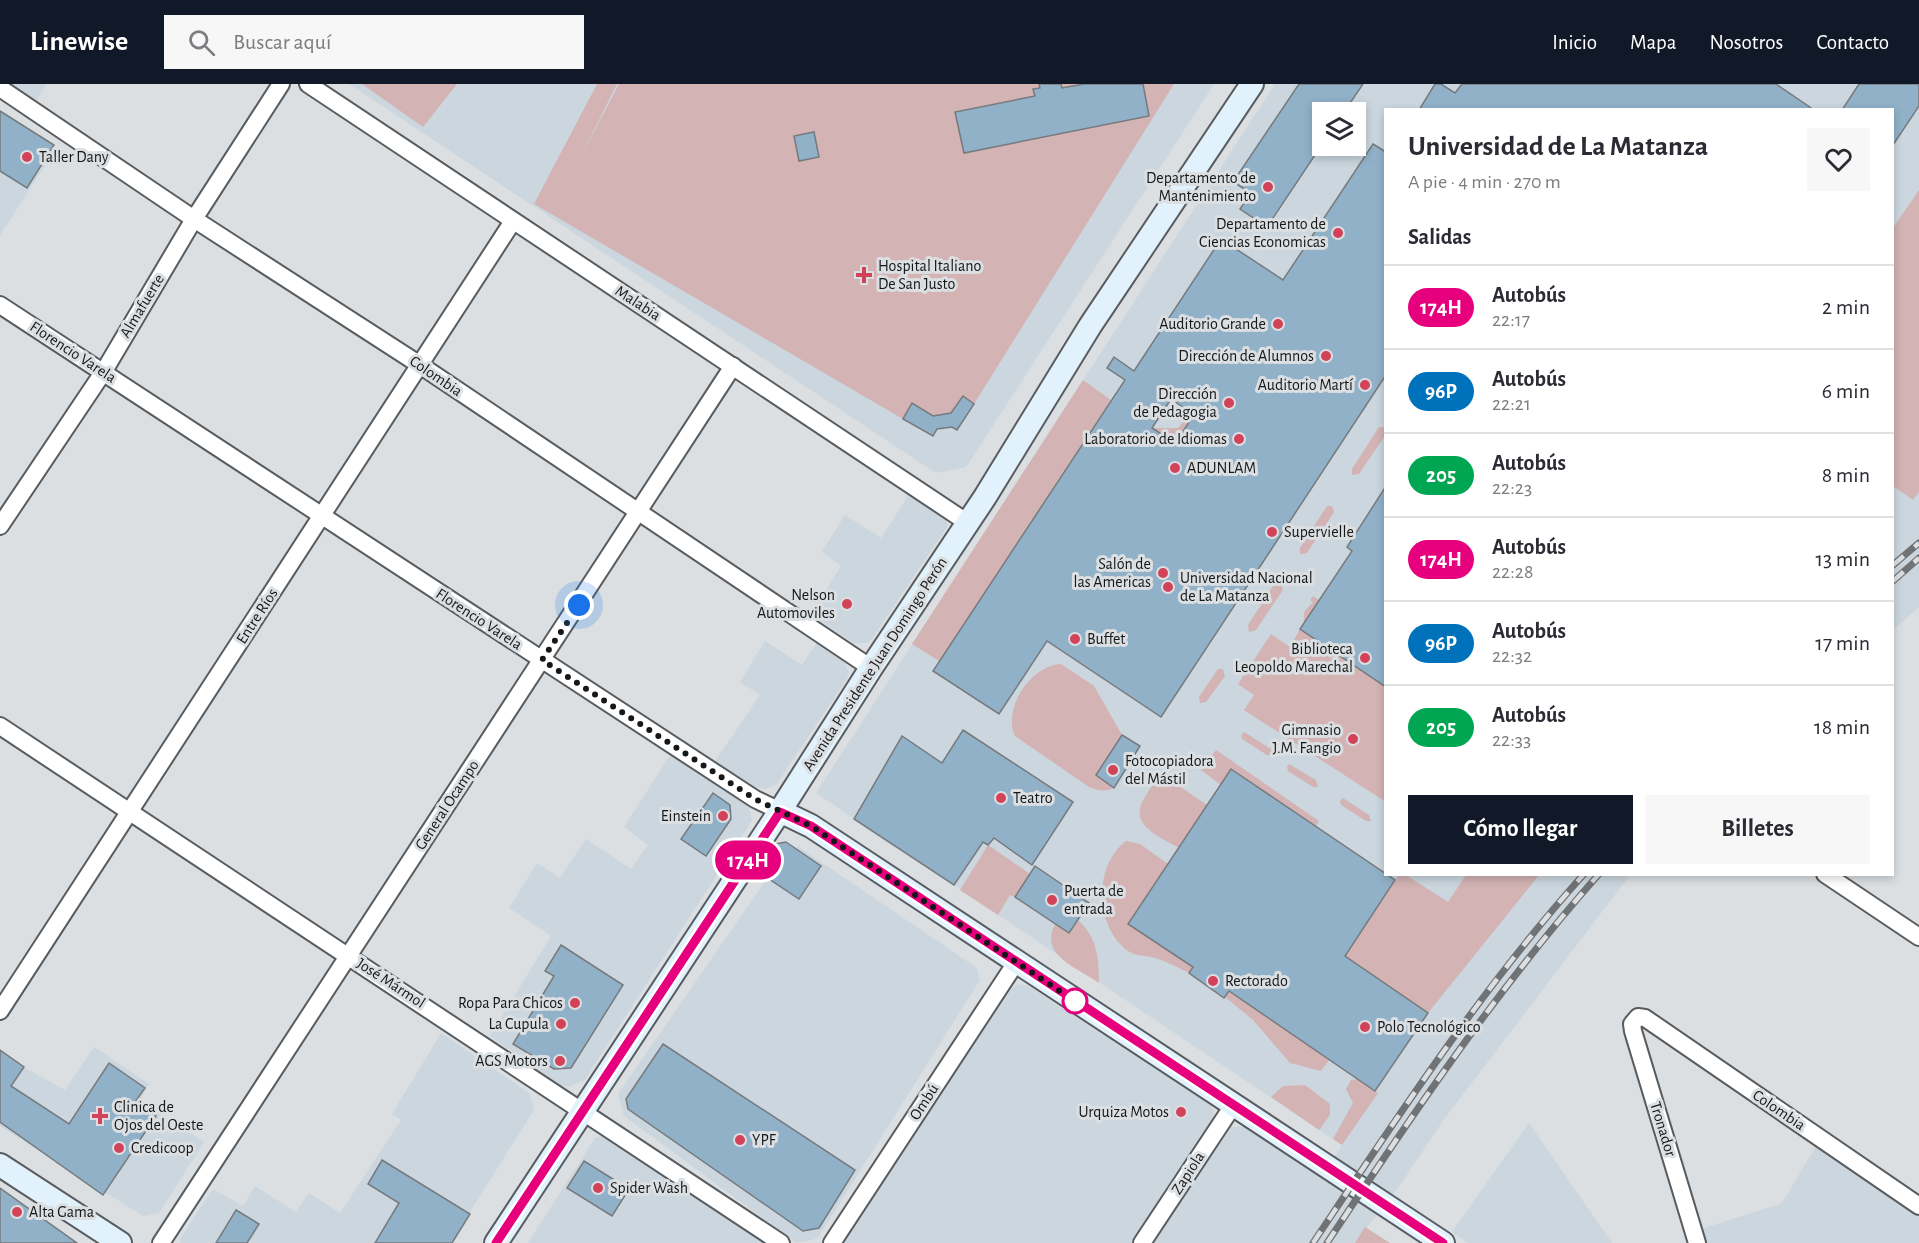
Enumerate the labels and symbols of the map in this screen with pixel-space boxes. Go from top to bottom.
place label: Taller Dany [39,149,109,166]
marker: Taller Dany [20,150,34,164]
place label: Departamento de Mantenimiento [1146,170,1256,204]
marker: Departamento de Mantenimiento [1261,180,1275,194]
place label: Departamento de Ciencias Economicas [1199,216,1326,250]
marker: Departamento de Ciencias Economicas [1331,226,1345,240]
place label: Hospital Italiano De San Justo [878,258,981,292]
marker: Hospital Italiano De San Justo [855,266,873,284]
street label: Almafuerte [117,271,167,341]
street label: Malabia [612,282,664,324]
place label: Auditorio Grande [1159,316,1266,332]
marker: Auditorio Grande [1271,317,1285,331]
street label: Florencio Varela [27,318,119,386]
place label: Dirección de Alumnos [1178,348,1314,364]
marker: Dirección de Alumnos [1319,349,1333,363]
street label: Colombia [407,353,465,399]
place label: Auditorio Martí [1258,377,1353,393]
marker: Auditorio Martí [1358,378,1372,392]
place label: Dirección de Pedagogia [1133,386,1217,420]
marker: Dirección de Pedagogia [1222,396,1236,410]
place label: Laboratorio de Idiomas [1084,431,1227,447]
marker: Laboratorio de Idiomas [1232,432,1246,446]
place label: ADUNLAM [1187,460,1256,476]
marker: ADUNLAM [1168,461,1182,475]
place label: Supervielle [1284,524,1354,540]
marker: Supervielle [1265,525,1279,539]
street label: Avenida Presidente Juan Domingo Perón [800,554,950,774]
place label: Salón de las Americas [1073,556,1151,590]
marker: Salón de las Americas [1156,566,1170,580]
place label: Universidad Nacional de La Matanza [1180,570,1313,604]
marker: Universidad Nacional de La Matanza [1161,580,1175,594]
street label: Entre Ríos [233,585,281,647]
street label: Florencio Varela [433,585,525,653]
place label: Nelson Automoviles [757,587,835,621]
your location [564,590,594,620]
marker: Nelson Automoviles [840,597,854,611]
place label: Buffet [1087,631,1125,647]
marker: Buffet [1068,632,1082,646]
place label: Biblioteca Leopoldo Marechal [1235,641,1353,675]
marker: Biblioteca Leopoldo Marechal [1358,651,1372,665]
place label: Gimnasio J.M. Fangio [1272,722,1341,756]
marker: Gimnasio J.M. Fangio [1346,732,1360,746]
place label: Fotocopiadora del Mástil [1125,753,1214,787]
street label: General Ocampo [412,757,482,853]
marker: Fotocopiadora del Mástil [1106,763,1120,777]
place label: Teatro [1013,790,1053,806]
marker: Teatro [994,791,1008,805]
place label: Einstein [661,808,711,824]
marker: Einstein [716,809,730,823]
line badge: 174H [706,840,790,880]
place label: Puerta de entrada [1064,883,1124,917]
marker: Puerta de entrada [1045,893,1059,907]
street label: José Mármol [354,955,428,1011]
place label: Rectorado [1225,973,1288,989]
marker: Rectorado [1206,974,1220,988]
unlabelled marker [1062,988,1088,1014]
place label: Ropa Para Chicos [458,995,563,1011]
marker: Ropa Para Chicos [568,996,582,1010]
place label: La Cupula [488,1016,549,1032]
marker: La Cupula [554,1017,568,1031]
place label: Polo Tecnológico [1377,1019,1481,1035]
marker: Polo Tecnológico [1358,1020,1372,1034]
place label: AGS Motors [475,1053,548,1069]
marker: AGS Motors [553,1054,567,1068]
street label: Ombú [907,1081,941,1123]
street label: Colombia [1750,1087,1808,1133]
place label: Clinica de Ojos del Oeste [114,1099,203,1134]
street label: Tronador [1647,1100,1679,1159]
place label: Urquiza Motos [1079,1104,1169,1120]
marker: Urquiza Motos [1174,1105,1188,1119]
marker: Clinica de Ojos del Oeste [91,1107,109,1125]
place label: YPF [752,1132,777,1148]
marker: YPF [733,1133,747,1147]
place label: Credicoop [131,1140,194,1156]
marker: Credicoop [112,1141,126,1155]
street label: Zapiola [1168,1149,1208,1197]
place label: Spider Wash [610,1180,688,1196]
marker: Spider Wash [591,1181,605,1195]
place label: Alta Gama [29,1204,94,1220]
marker: Alta Gama [10,1205,24,1219]

